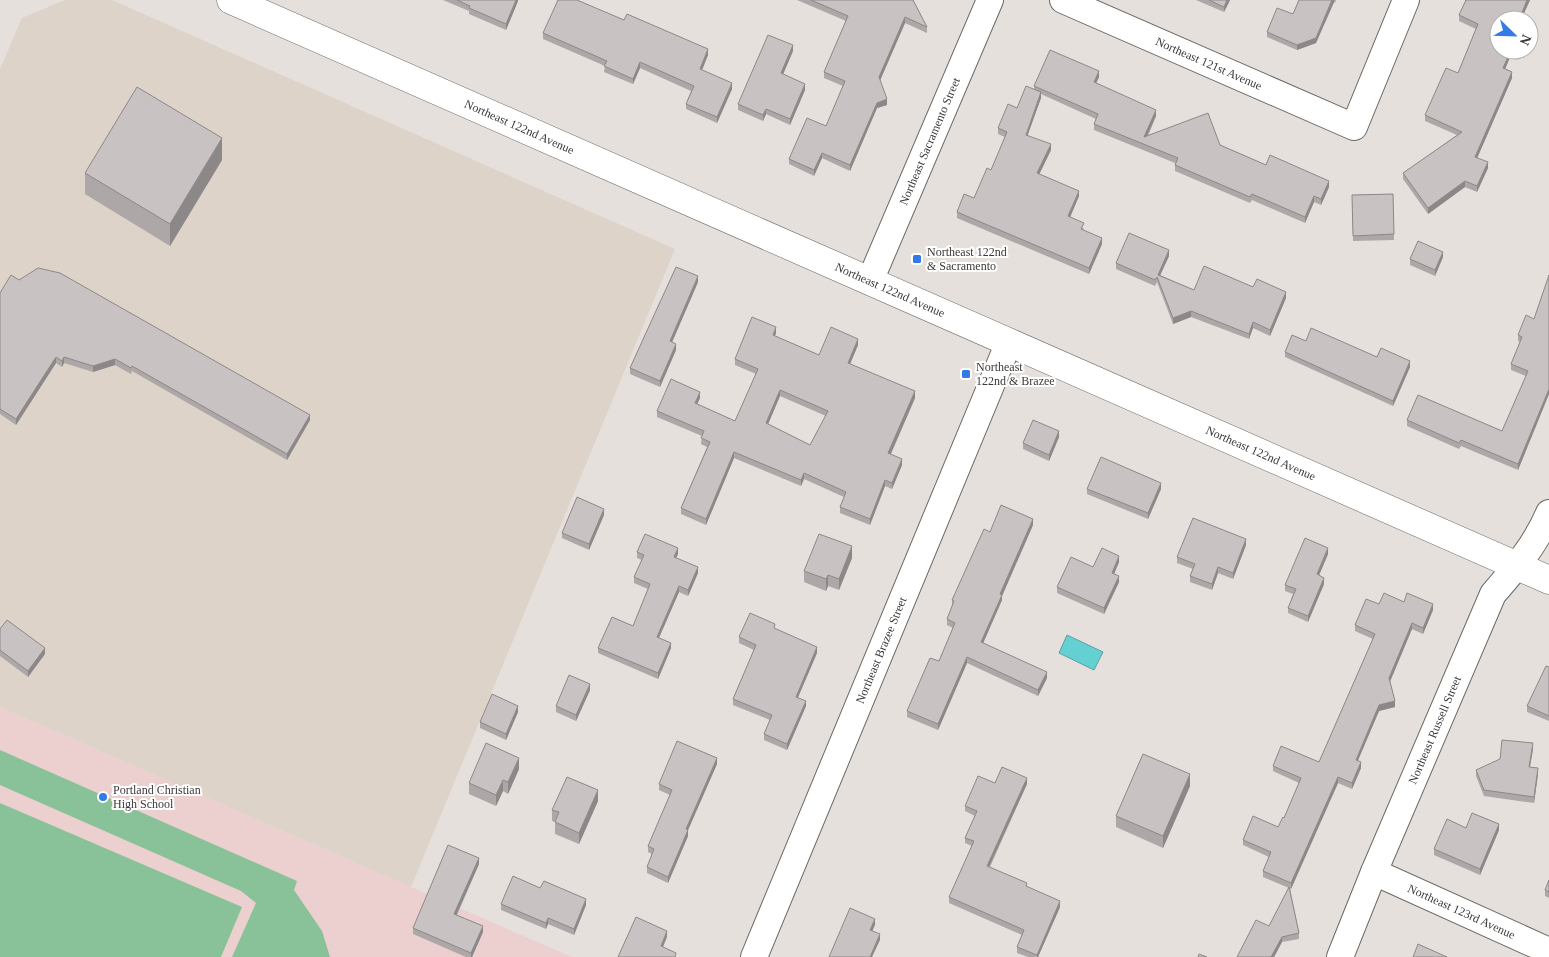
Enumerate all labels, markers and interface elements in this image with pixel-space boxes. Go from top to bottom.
north arrow [1489,10,1539,60]
text: N [1517,32,1534,47]
street label: Northeast 121st Avenue [1153,34,1264,93]
street label: Northeast Sacramento Street [896,75,963,207]
street label: Northeast 122nd Avenue [462,97,576,157]
place label: Northeast 122nd & Sacramento [927,245,1007,273]
marker: Northeast 122nd & Sacramento [911,253,923,265]
street label: Northeast 122nd Avenue [833,260,947,320]
place label: Northeast 122nd & Brazee [976,360,1055,388]
marker: Northeast 122nd & Brazee [960,368,972,380]
street label: Northeast 122nd Avenue [1204,423,1318,483]
street label: Northeast Brazee Street [853,594,910,706]
street label: Northeast Russell Street [1406,673,1464,786]
place label: Portland Christian High School [113,783,201,811]
marker: Portland Christian High School [97,791,109,803]
street label: Northeast 123rd Avenue [1406,881,1517,942]

